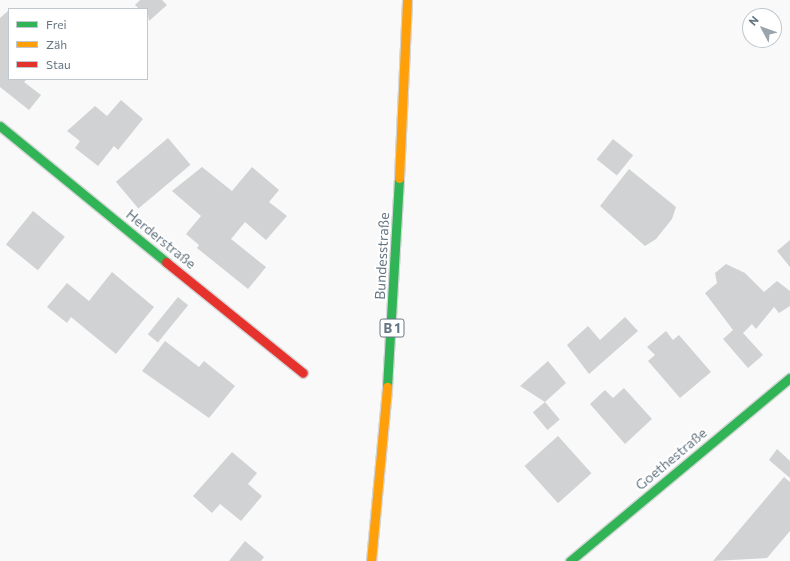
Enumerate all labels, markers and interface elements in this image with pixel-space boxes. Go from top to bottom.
legend [8,8,148,80]
north arrow [742,8,782,48]
text: N [746,13,761,28]
text: Frei [46,17,67,31]
text: Zäh [46,37,67,51]
text: Stau [46,57,71,71]
street label: Herderstraße [123,206,199,272]
street label: Bundesstraße [371,212,393,300]
road number: B 1 [379,317,405,339]
street label: Goethestraße [632,424,710,494]

